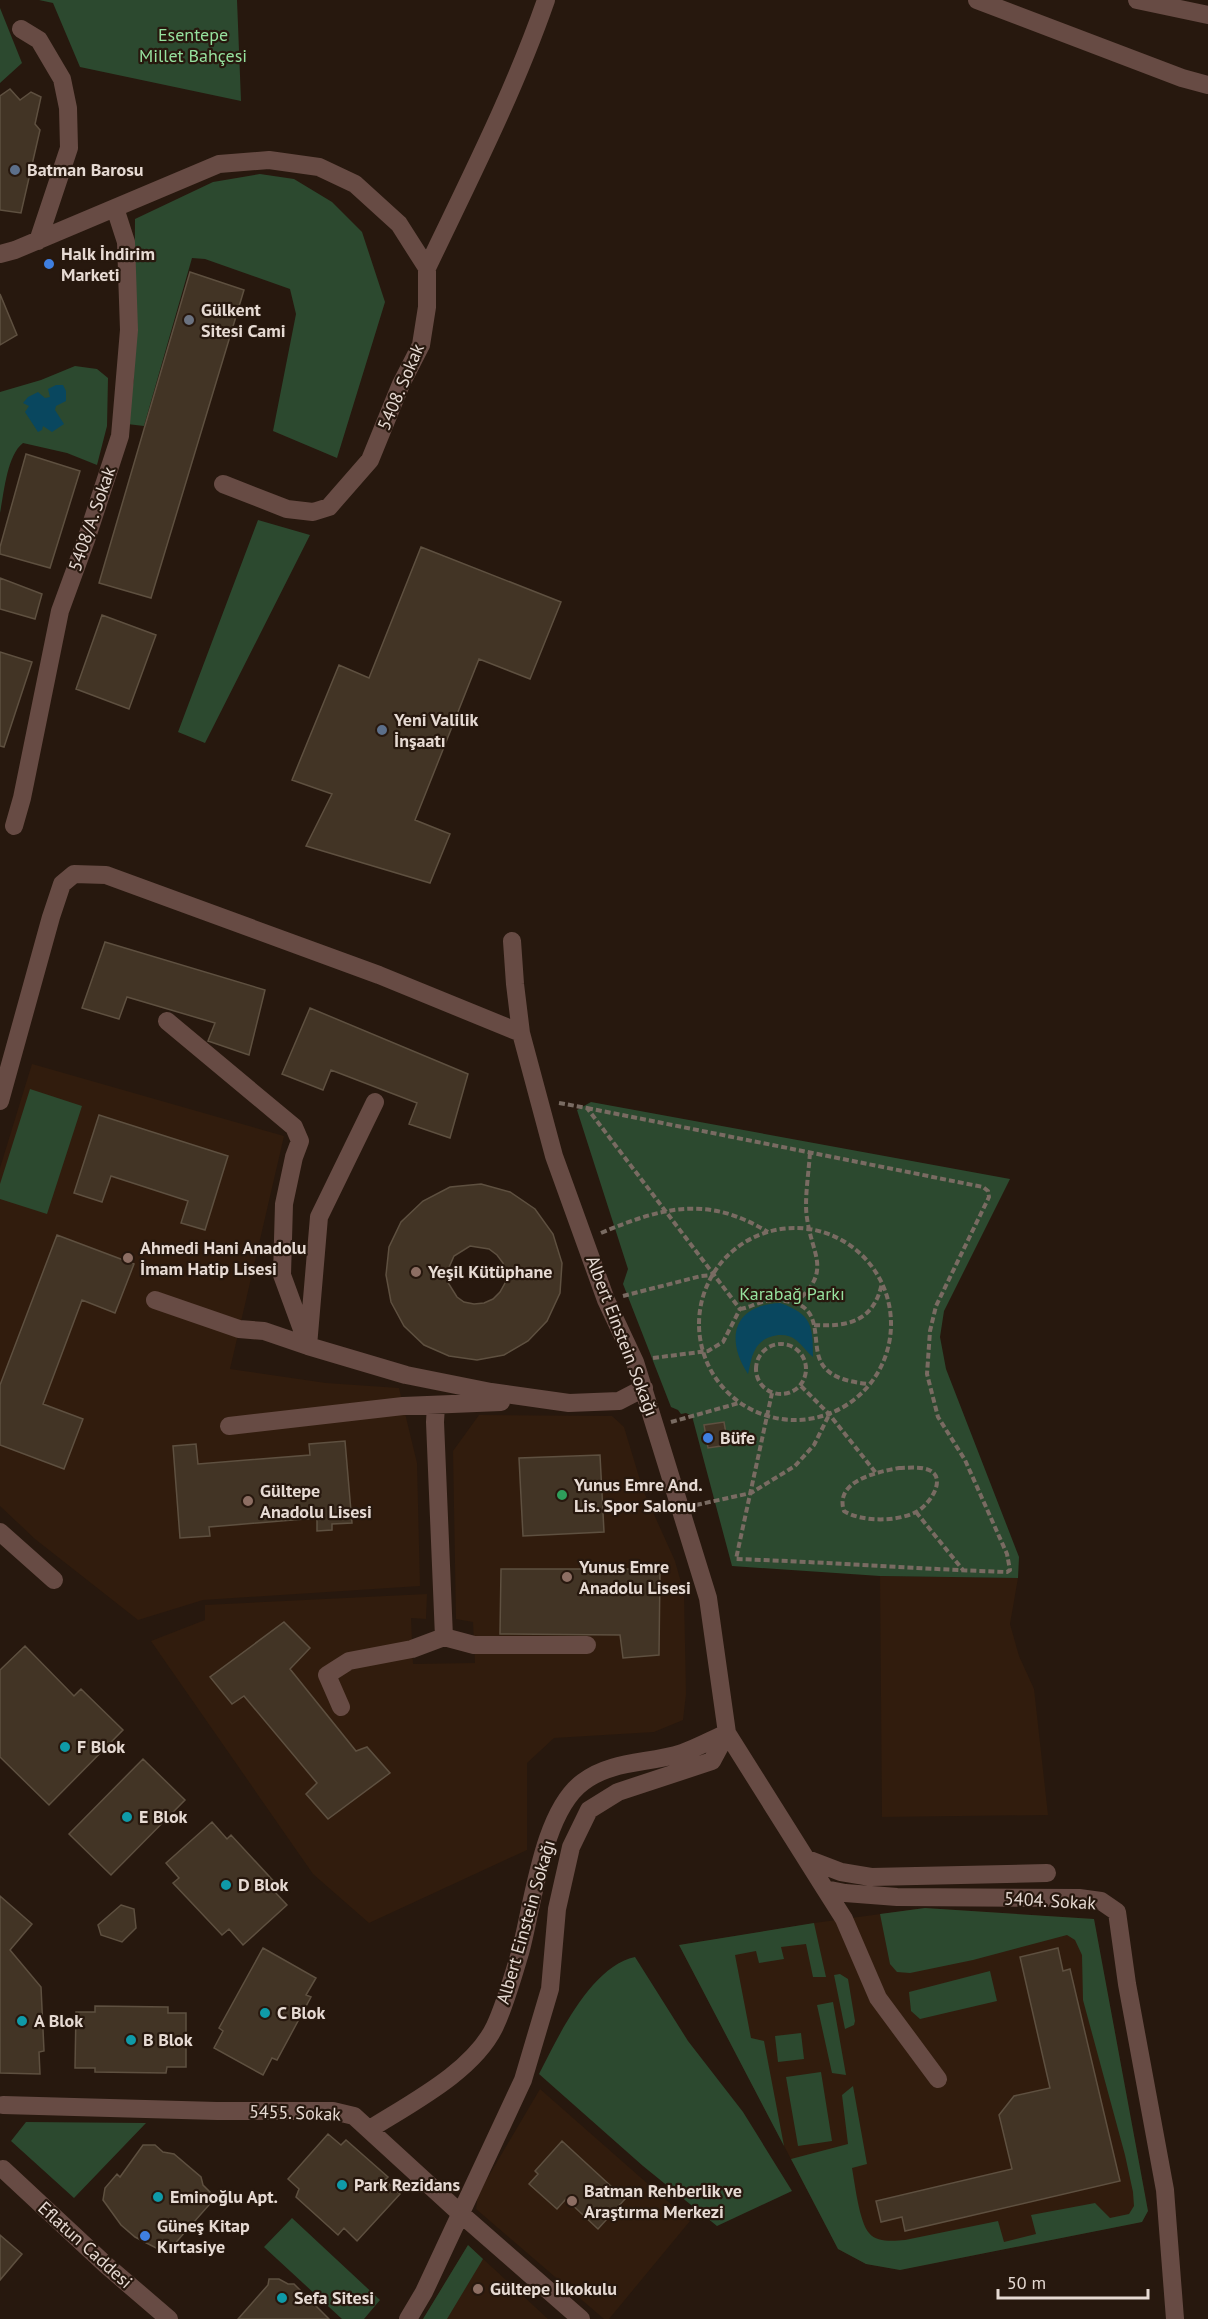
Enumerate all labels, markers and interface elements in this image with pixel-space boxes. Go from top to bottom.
park label: Esentepe Millet Bahçesi [139,23,247,67]
place label: Batman Barosu [27,158,143,181]
marker: Batman Barosu [8,163,22,177]
place label: Halk İndirim Marketi [61,242,155,286]
marker: Halk İndirim Marketi [42,257,56,271]
place label: Gülkent Sitesi Cami [201,298,286,342]
marker: Gülkent Sitesi Cami [182,313,196,327]
street label: 5408. Sokak [372,340,429,434]
street label: 5408/A. Sokak [63,463,120,574]
place label: Yeni Valilik İnşaatı [393,708,479,752]
marker: Yeni Valilik İnşaatı [375,723,389,737]
place label: Ahmedi Hani Anadolu İmam Hatip Lisesi [140,1236,307,1280]
marker: Ahmedi Hani Anadolu İmam Hatip Lisesi [121,1251,135,1265]
street label: Albert Einstein Sokağı [581,1252,664,1419]
place label: Yeşil Kütüphane [427,1260,552,1283]
marker: Yeşil Kütüphane [409,1265,423,1279]
park label: Karabağ Parkı [739,1282,845,1305]
place label: Büfe [720,1426,755,1449]
marker: Büfe [701,1431,715,1445]
place label: Yunus Emre And. Lis. Spor Salonu [573,1473,703,1517]
place label: Gültepe Anadolu Lisesi [260,1479,372,1523]
marker: Yunus Emre And. Lis. Spor Salonu [555,1488,569,1502]
marker: Gültepe Anadolu Lisesi [241,1494,255,1508]
place label: Yunus Emre Anadolu Lisesi [578,1555,691,1599]
marker: Yunus Emre Anadolu Lisesi [560,1570,574,1584]
place label: F Blok [77,1735,125,1758]
marker: F Blok [58,1740,72,1754]
place label: E Blok [139,1805,188,1828]
marker: E Blok [120,1810,134,1824]
street label: Albert Einstein Sokağı [491,1837,560,2007]
place label: D Blok [238,1873,289,1896]
marker: D Blok [219,1878,233,1892]
street label: 5404. Sokak [1004,1887,1097,1914]
place label: C Blok [277,2001,325,2024]
marker: C Blok [258,2006,272,2020]
place label: A Blok [34,2009,83,2032]
marker: A Blok [15,2014,29,2028]
place label: B Blok [143,2028,193,2051]
marker: B Blok [124,2033,138,2047]
street label: 5455. Sokak [249,2099,342,2126]
place label: Park Rezidans [354,2173,460,2196]
marker: Park Rezidans [335,2178,349,2192]
place label: Batman Rehberlik ve Araştırma Merkezi [584,2179,742,2223]
place label: Eminoğlu Apt. [170,2185,278,2208]
marker: Eminoğlu Apt. [151,2190,165,2204]
marker: Batman Rehberlik ve Araştırma Merkezi [565,2194,579,2208]
street label: Eflatun Caddesi [33,2196,137,2293]
place label: Güneş Kitap Kırtasiye [157,2214,250,2258]
marker: Güneş Kitap Kırtasiye [138,2229,152,2243]
scale bar [998,2262,1148,2300]
text: 50 m [1007,2271,1046,2294]
place label: Gültepe İlkokulu [490,2277,617,2300]
marker: Gültepe İlkokulu [471,2282,485,2296]
place label: Sefa Sitesi [294,2286,374,2309]
marker: Sefa Sitesi [275,2291,289,2305]

